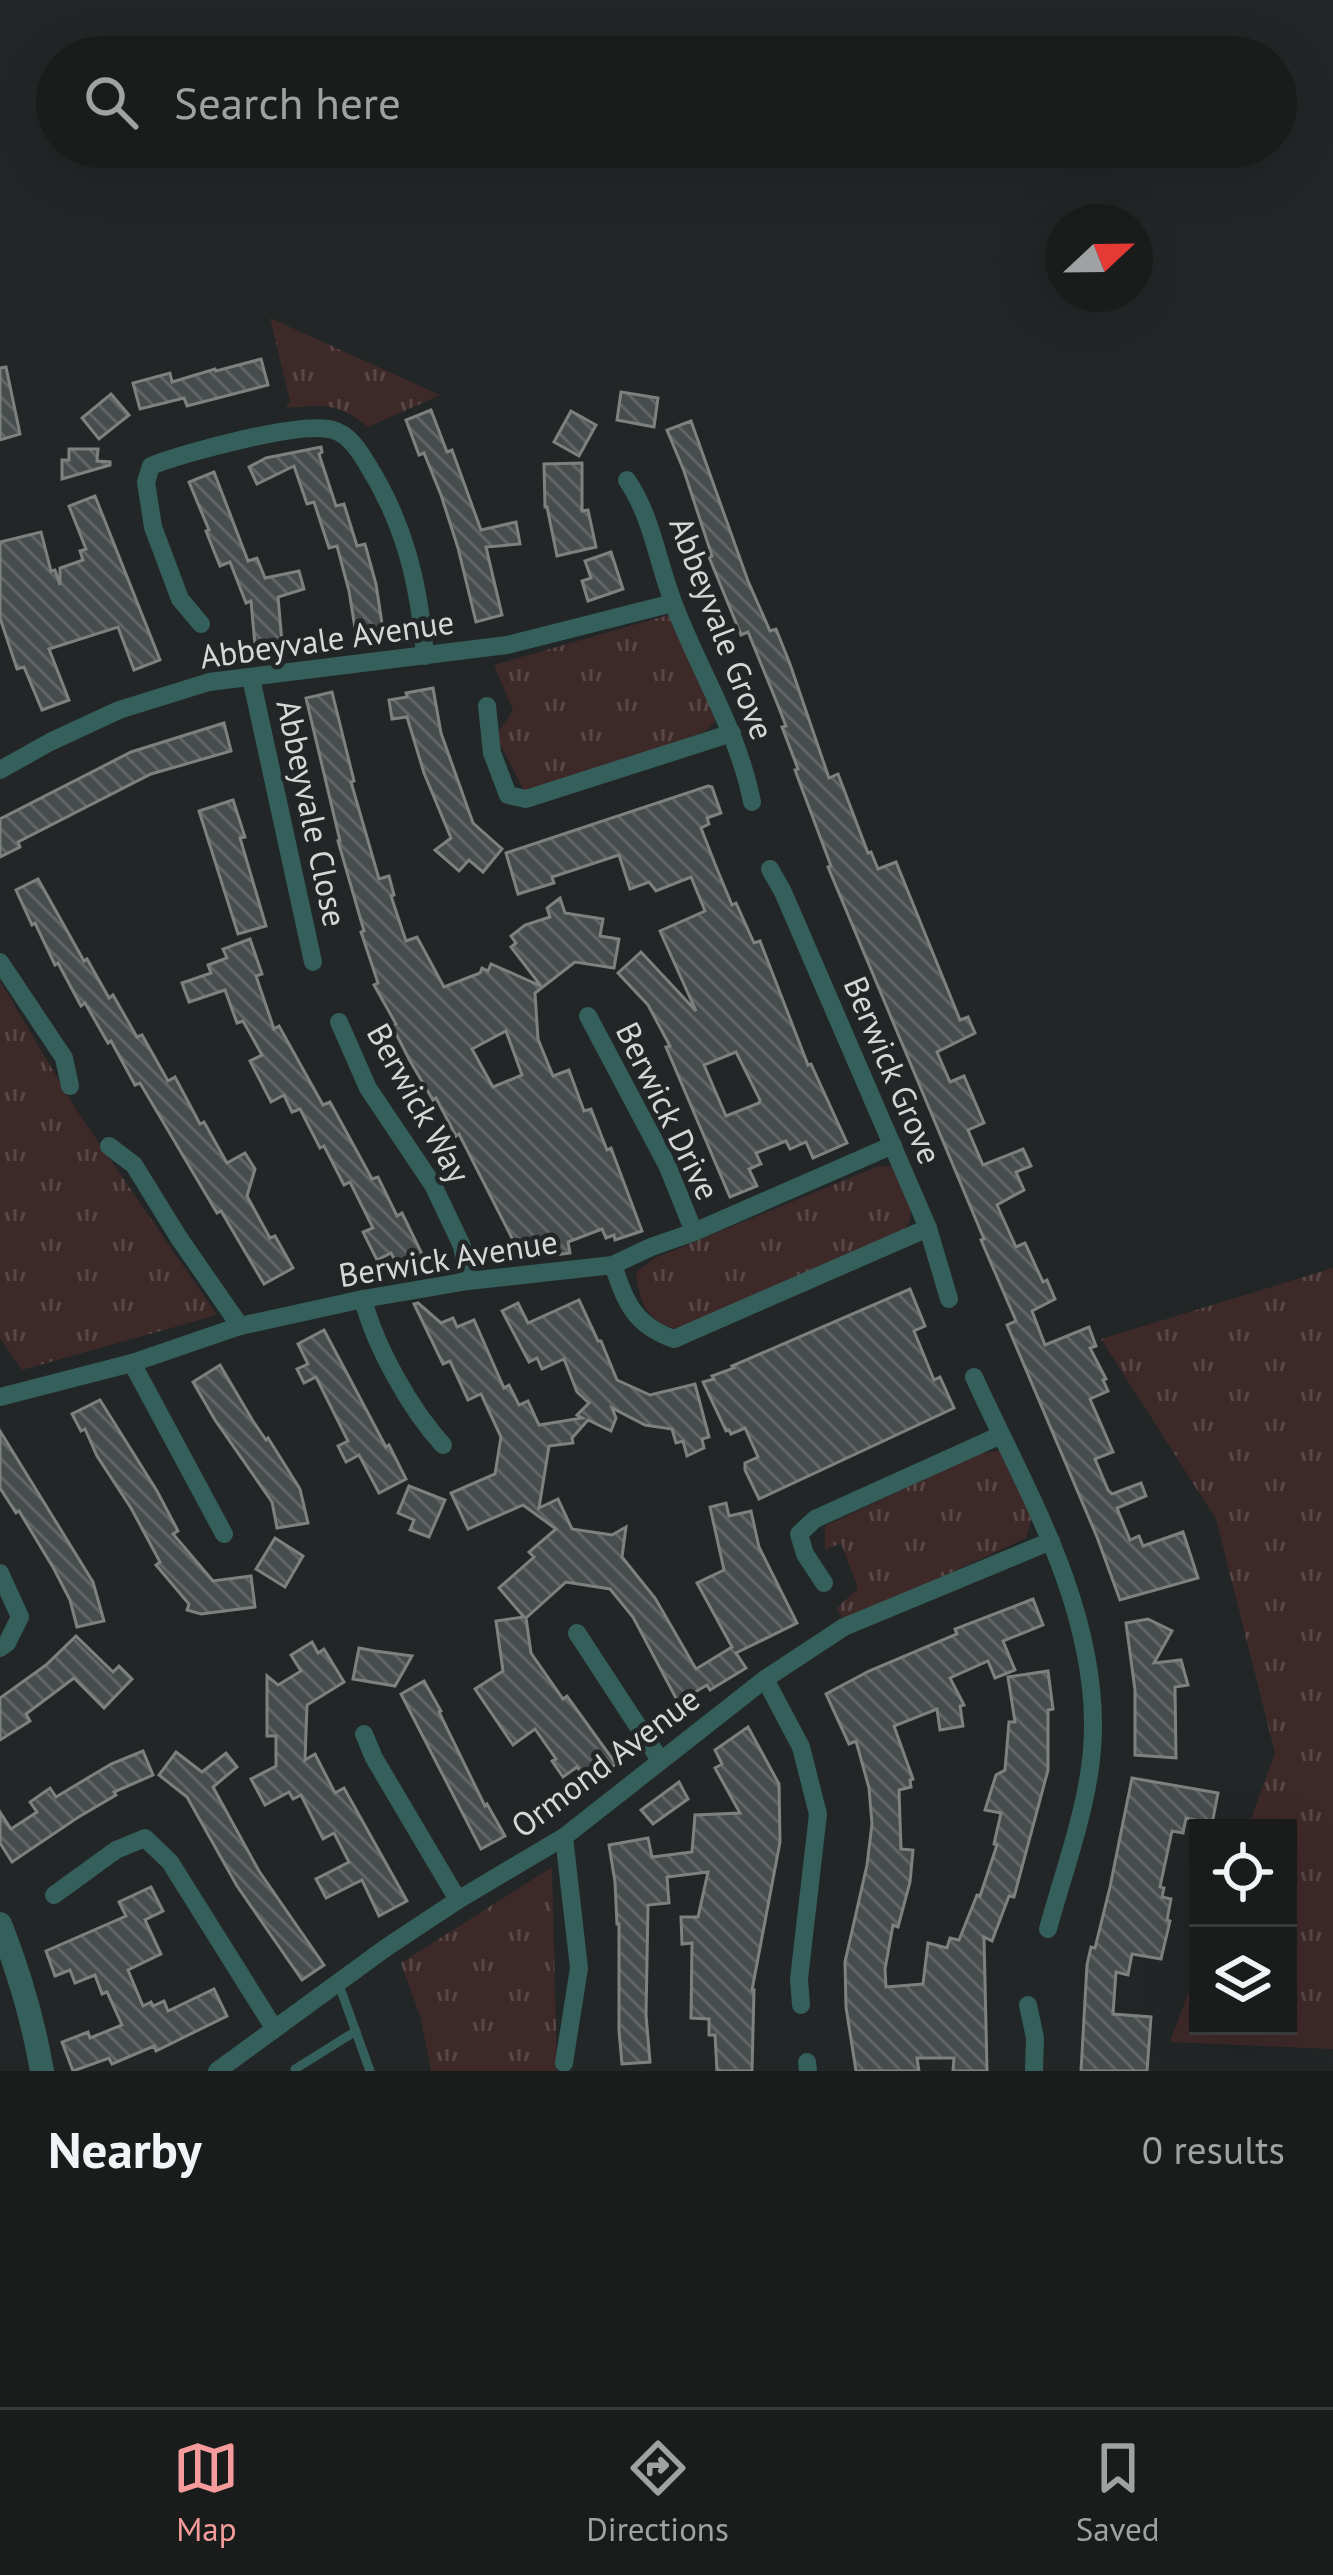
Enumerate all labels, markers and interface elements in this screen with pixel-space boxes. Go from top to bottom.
search box [36,36,1297,168]
icon: search [78,69,144,135]
text: Search here [174,73,401,131]
north arrow [1045,204,1153,312]
street label: Abbeyvale Grove [660,510,785,745]
street label: Abbeyvale Avenue [197,599,457,678]
street label: Abbeyvale Close [267,695,358,930]
street label: Berwick Grove [835,969,952,1170]
street label: Berwick Way [358,1015,481,1191]
street label: Berwick Drive [607,1015,730,1207]
street label: Berwick Avenue [335,1219,560,1296]
street label: Ormond Avenue [502,1677,707,1846]
map controls [1189,1819,1297,2035]
button: locate [1189,1819,1297,1927]
button: layers [1189,1927,1297,2035]
text: Nearby [48,2116,202,2182]
text: 0 results [1142,2124,1285,2175]
tab: Map [173,2435,239,2550]
tab: Directions [586,2435,729,2550]
tab: Saved [1076,2435,1160,2550]

